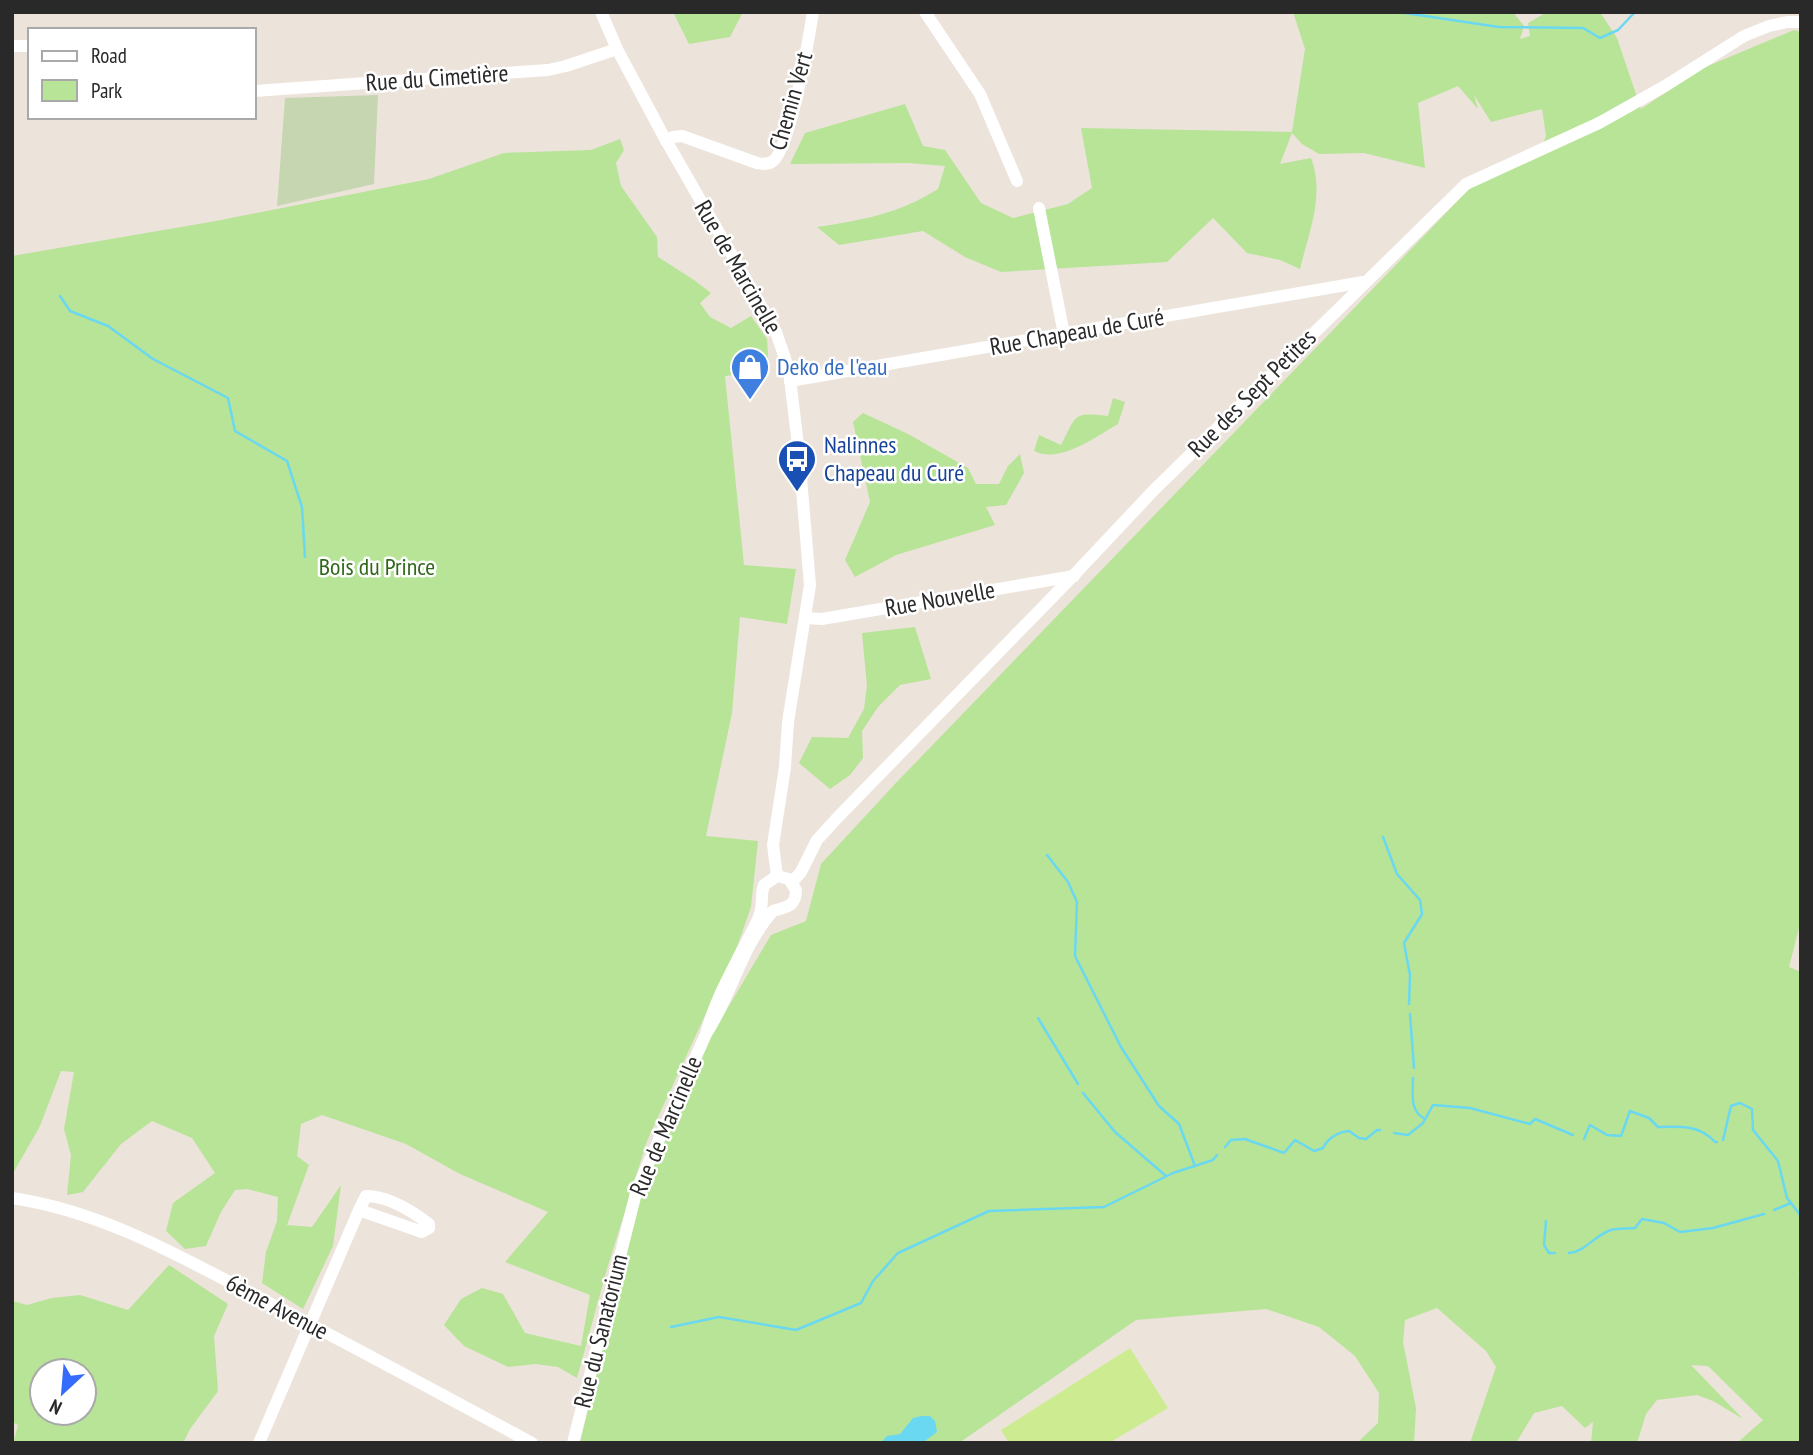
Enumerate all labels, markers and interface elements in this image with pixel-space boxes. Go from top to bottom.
legend [28,28,256,119]
text: Road [91,42,127,69]
street label: Chemin Vert [762,48,819,154]
street label: Rue du Cimetière [365,57,509,98]
text: Park [91,77,122,104]
street label: Rue de Marcinelle [688,194,789,339]
street label: Rue Chapeau de Curé [987,301,1167,362]
street label: Rue des Sept Petites [1181,322,1322,463]
shop icon: Deko de l'eau [729,346,771,401]
place label: Deko de l'eau [777,351,887,382]
place label: Nalinnes Chapeau du Curé [824,429,964,488]
bus stop icon: Nalinnes Chapeau du Curé [776,438,818,493]
park label: Bois du Prince [319,551,435,582]
street label: Rue Nouvelle [883,574,997,623]
street label: Rue de Marcinelle [622,1051,709,1200]
street label: Rue du Sanatorium [566,1251,635,1411]
street label: 6ème Avenue [221,1267,334,1346]
north arrow [28,1357,98,1427]
text: N [46,1394,65,1420]

